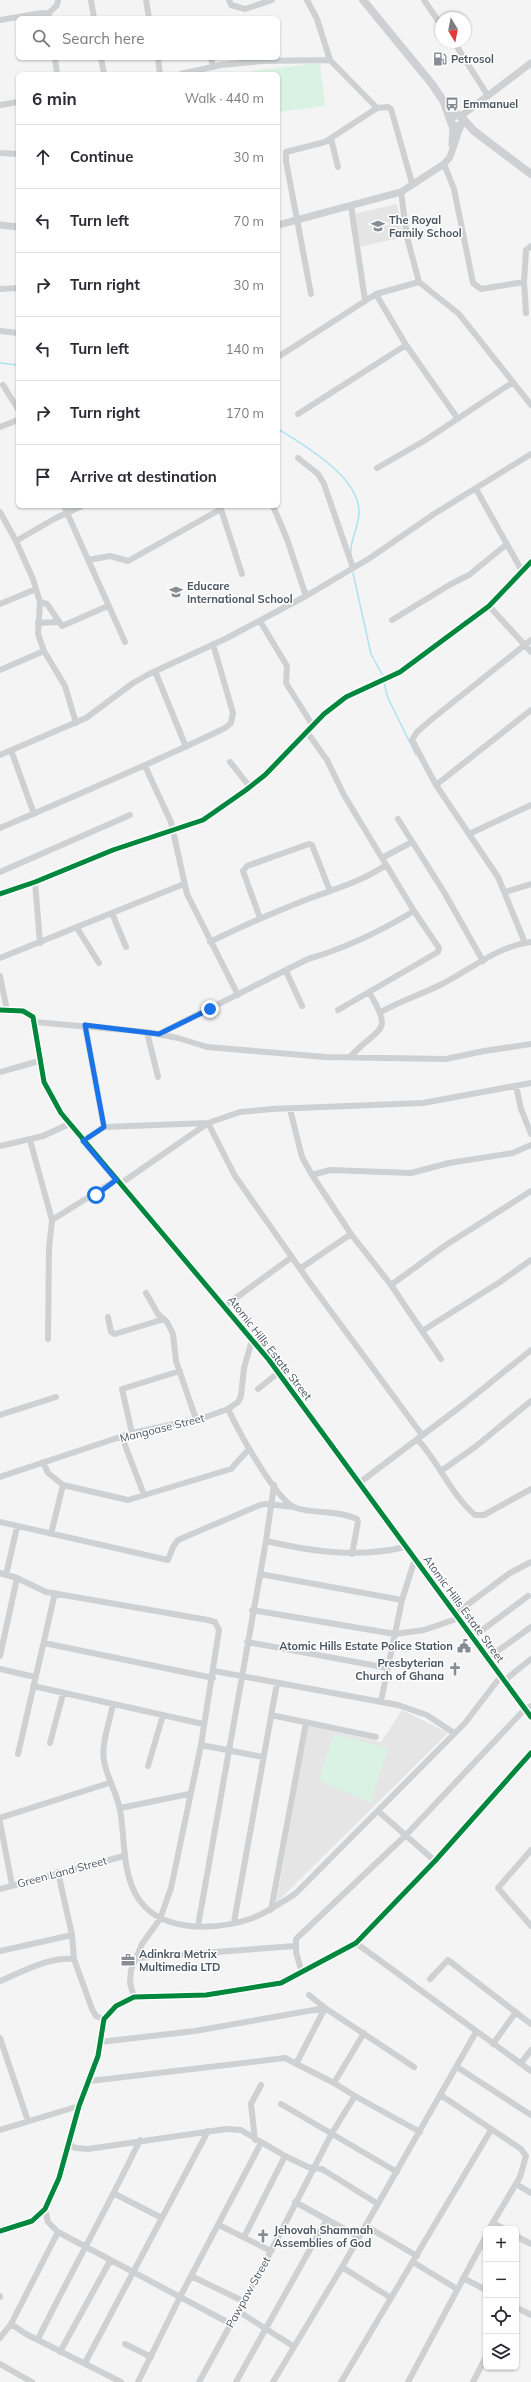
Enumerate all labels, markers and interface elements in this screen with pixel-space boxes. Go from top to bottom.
north arrow [435,12,471,48]
search box [16,16,280,60]
icon: search [30,27,52,49]
text: Search here [62,29,144,48]
fuel station icon: Petrosol [432,51,448,67]
place label: Petrosol [451,52,494,66]
text: 6 min [32,88,77,109]
text: Walk · 440 m [185,90,264,106]
bus stop icon: Emmanuel [444,96,460,112]
place label: Emmanuel [463,97,518,111]
icon: ahead [32,146,54,168]
text: Continue [70,147,133,166]
text: 30 m [234,149,264,165]
icon: left [32,210,54,232]
text: Turn left [70,211,129,230]
text: 70 m [234,213,264,229]
place label: The Royal Family School [389,213,462,240]
school or university icon: The Royal Family School [370,218,386,234]
icon: right [32,274,54,296]
text: Turn right [70,275,140,294]
text: 30 m [234,277,264,293]
icon: left [32,338,54,360]
text: Turn left [70,339,129,358]
text: 140 m [226,341,264,357]
icon: right [32,402,54,424]
text: Turn right [70,403,140,422]
text: 170 m [226,405,264,421]
icon: arrive [32,466,54,488]
text: Arrive at destination [70,467,217,486]
place label: Educare International School [187,579,293,606]
school or university icon: Educare International School [168,584,184,600]
route end [201,1000,219,1018]
route start [87,1186,105,1204]
street label: Atomic Hills Estate Street [225,1293,315,1403]
street label: Mangoase Street [118,1411,206,1445]
street label: Atomic Hills Estate Street [421,1553,508,1665]
public building icon: Atomic Hills Estate Police Station [456,1638,472,1654]
place label: Atomic Hills Estate Police Station [279,1639,453,1653]
place label: Presbyterian Church of Ghana [355,1656,444,1683]
church icon: Presbyterian Church of Ghana [447,1661,463,1677]
street label: Green Land Street [16,1853,108,1891]
place label: Adinkra Metrix Multimedia LTD [139,1947,220,1974]
office icon: Adinkra Metrix Multimedia LTD [120,1952,136,1968]
place label: Jehovah Shammah Assemblies of God [274,2223,373,2250]
map controls [483,2226,519,2370]
button: + [483,2226,519,2262]
church icon: Jehovah Shammah Assemblies of God [255,2228,271,2244]
street label: Pawpaw Street [223,2254,273,2330]
button: − [483,2262,519,2298]
button: locate [483,2298,519,2334]
button: layers [483,2334,519,2370]

